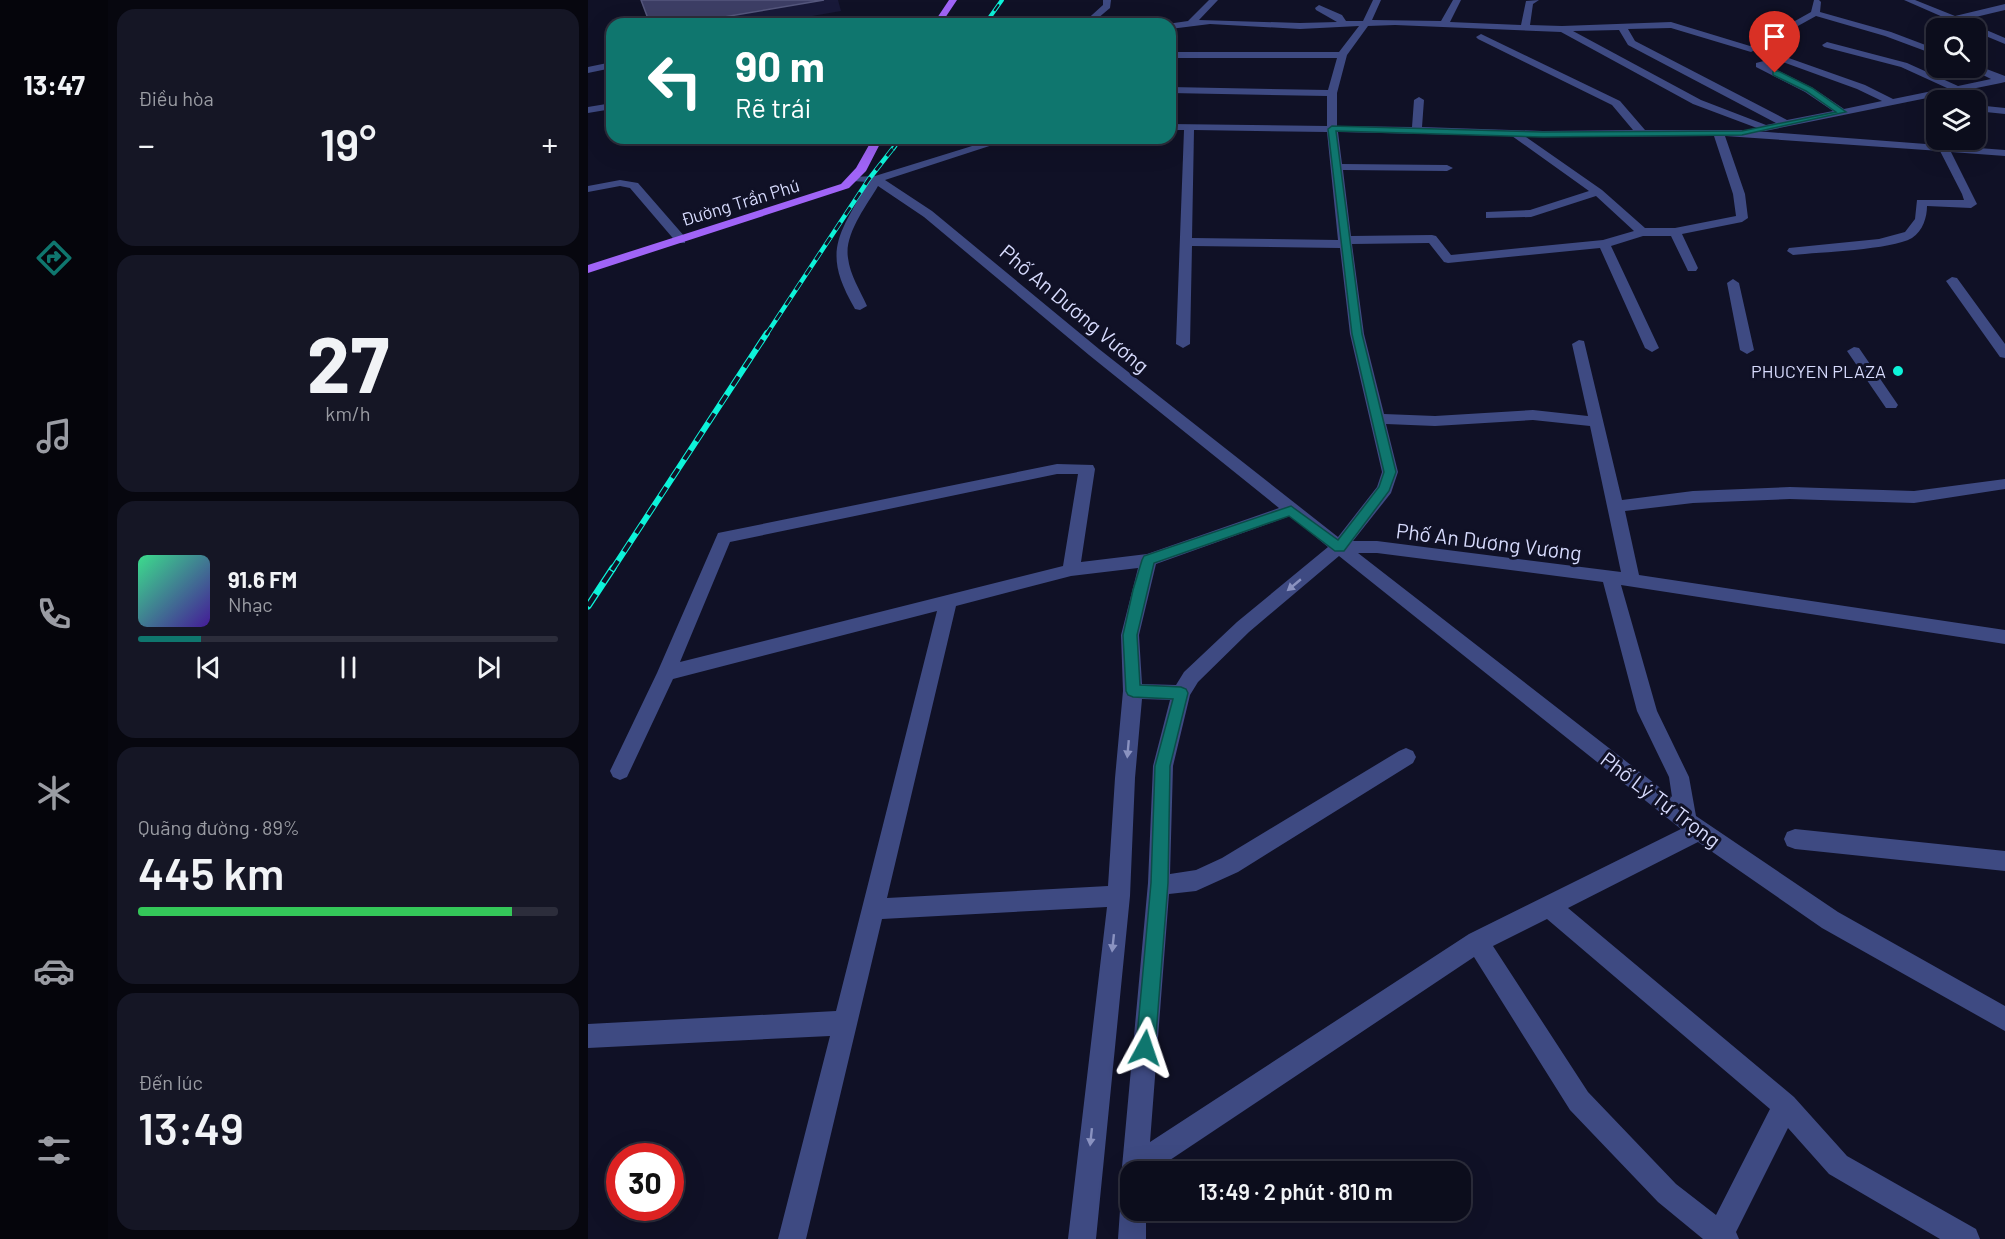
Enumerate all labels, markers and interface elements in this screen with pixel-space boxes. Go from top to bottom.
pin [1749,11,1800,73]
map controls [1926,18,1986,150]
button: search [1926,18,1986,78]
icon: arrive [1758,20,1791,53]
text: 90 m [735,40,825,90]
icon: left [636,42,714,120]
text: 13:47 [23,68,85,100]
text: Điều hòa [138,86,214,110]
button: layers [1926,90,1986,150]
text: Rẽ trái [735,91,812,123]
text: 19° [320,116,376,170]
text: − [138,124,155,164]
text: + [542,124,558,164]
street label: Đường Trần Phú [678,174,802,230]
icon: directions [33,237,75,279]
street label: Phố An Dương Vương [995,238,1155,378]
text: 27 [307,315,389,409]
place label: PHUCYEN PLAZA [1751,360,1886,382]
marker: PHUCYEN PLAZA [1891,364,1905,378]
text: km/h [325,401,371,425]
icon: music [33,415,75,457]
street label: Phố An Dương Vương [1395,517,1583,565]
text: 91.6 FM [228,566,297,592]
one-way arrow [1286,578,1302,591]
text: Nhạc [228,592,273,616]
icon: phone [33,593,75,635]
icon: previous [192,651,225,684]
icon: pause [332,651,365,684]
icon: next [472,651,505,684]
one-way arrow [1123,739,1133,758]
street label: Phố Lý Tự Trọng [1596,746,1726,852]
icon: climate [33,772,75,814]
text: Quãng đường · 89% [138,815,300,839]
text: 445 km [138,845,284,899]
one-way arrow [1108,934,1118,953]
icon: car [33,950,75,992]
position arrow [1113,1016,1177,1080]
text: Đến lúc [138,1070,203,1094]
text: 13:49 [138,1100,244,1154]
one-way arrow [1086,1128,1096,1147]
icon: filters [33,1129,75,1171]
speed limit sign: 30 [606,1143,684,1221]
text: 13:49 · 2 phút · 810 m [1198,1178,1393,1204]

